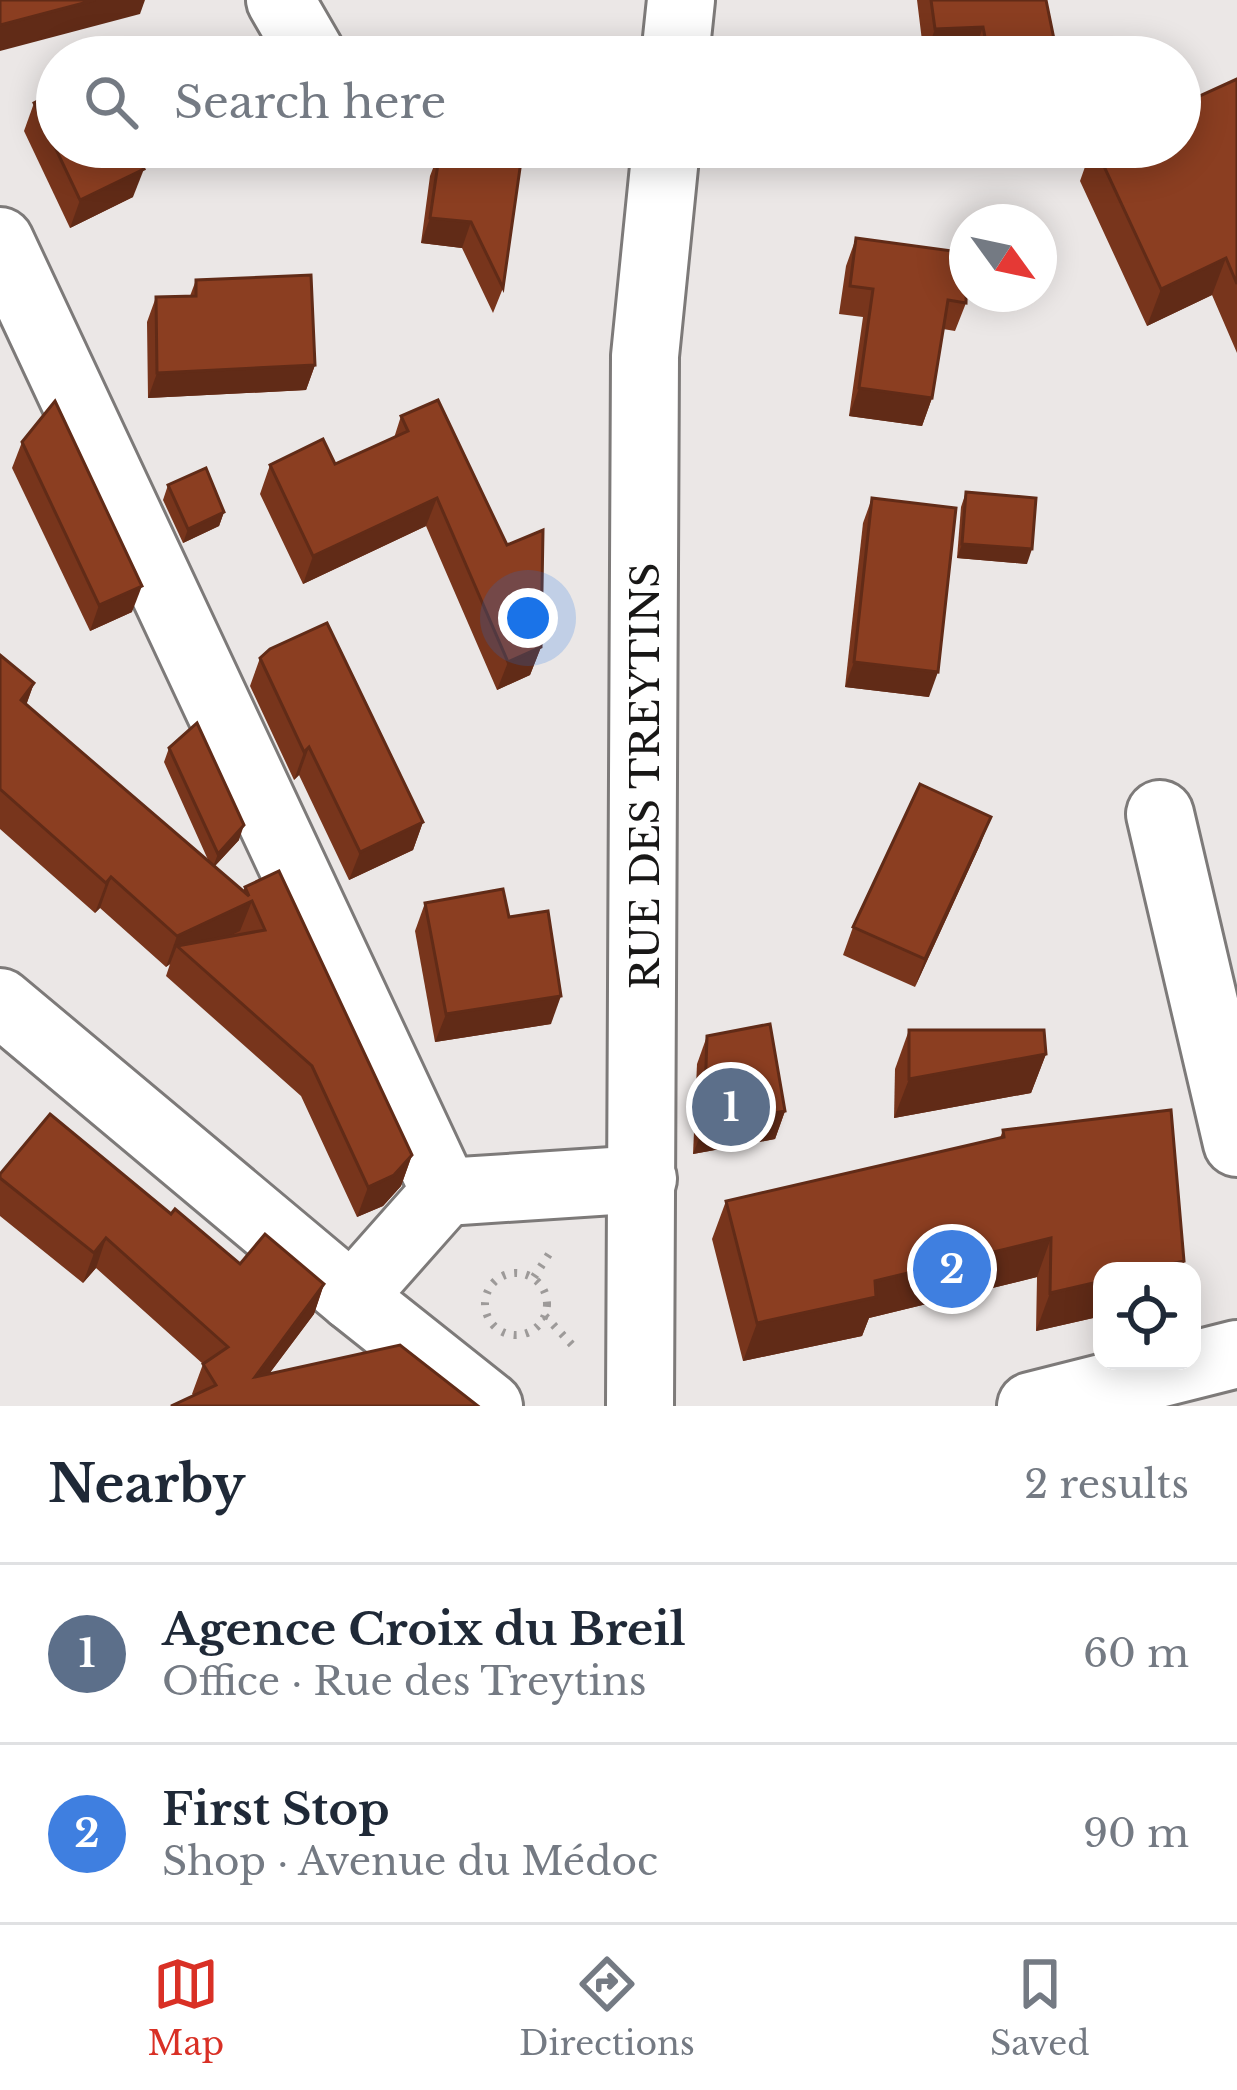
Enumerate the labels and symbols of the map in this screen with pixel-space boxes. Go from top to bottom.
north arrow [949,204,1057,312]
street label: RUE DES TREYTINS [621,563,670,989]
your location [498,588,558,648]
pin: 1 [692,1062,770,1152]
pin: 2 [913,1224,991,1314]

